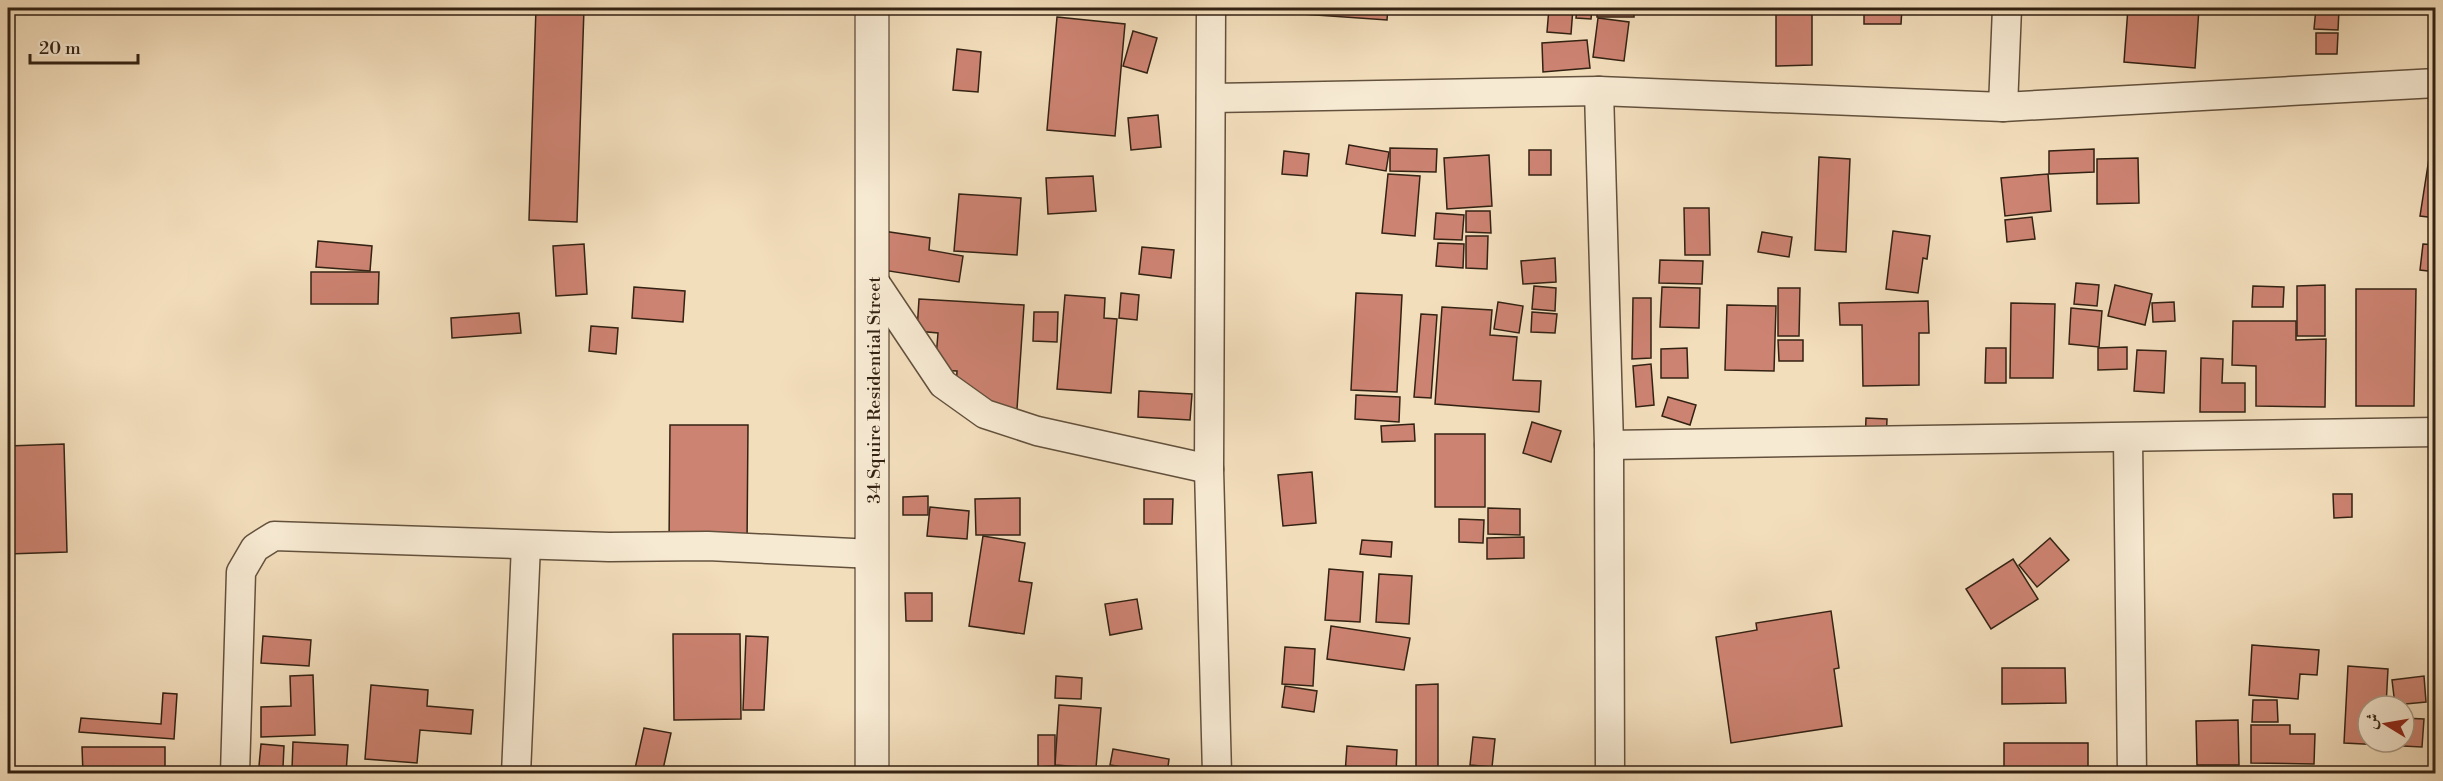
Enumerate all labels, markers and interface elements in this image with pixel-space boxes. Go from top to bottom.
scale bar [30,27,138,65]
text: 20 m [39,37,81,60]
street label: 34 Squire Residential Street [863,276,886,504]
north arrow [2356,694,2416,754]
text: ش [2361,712,2384,731]

